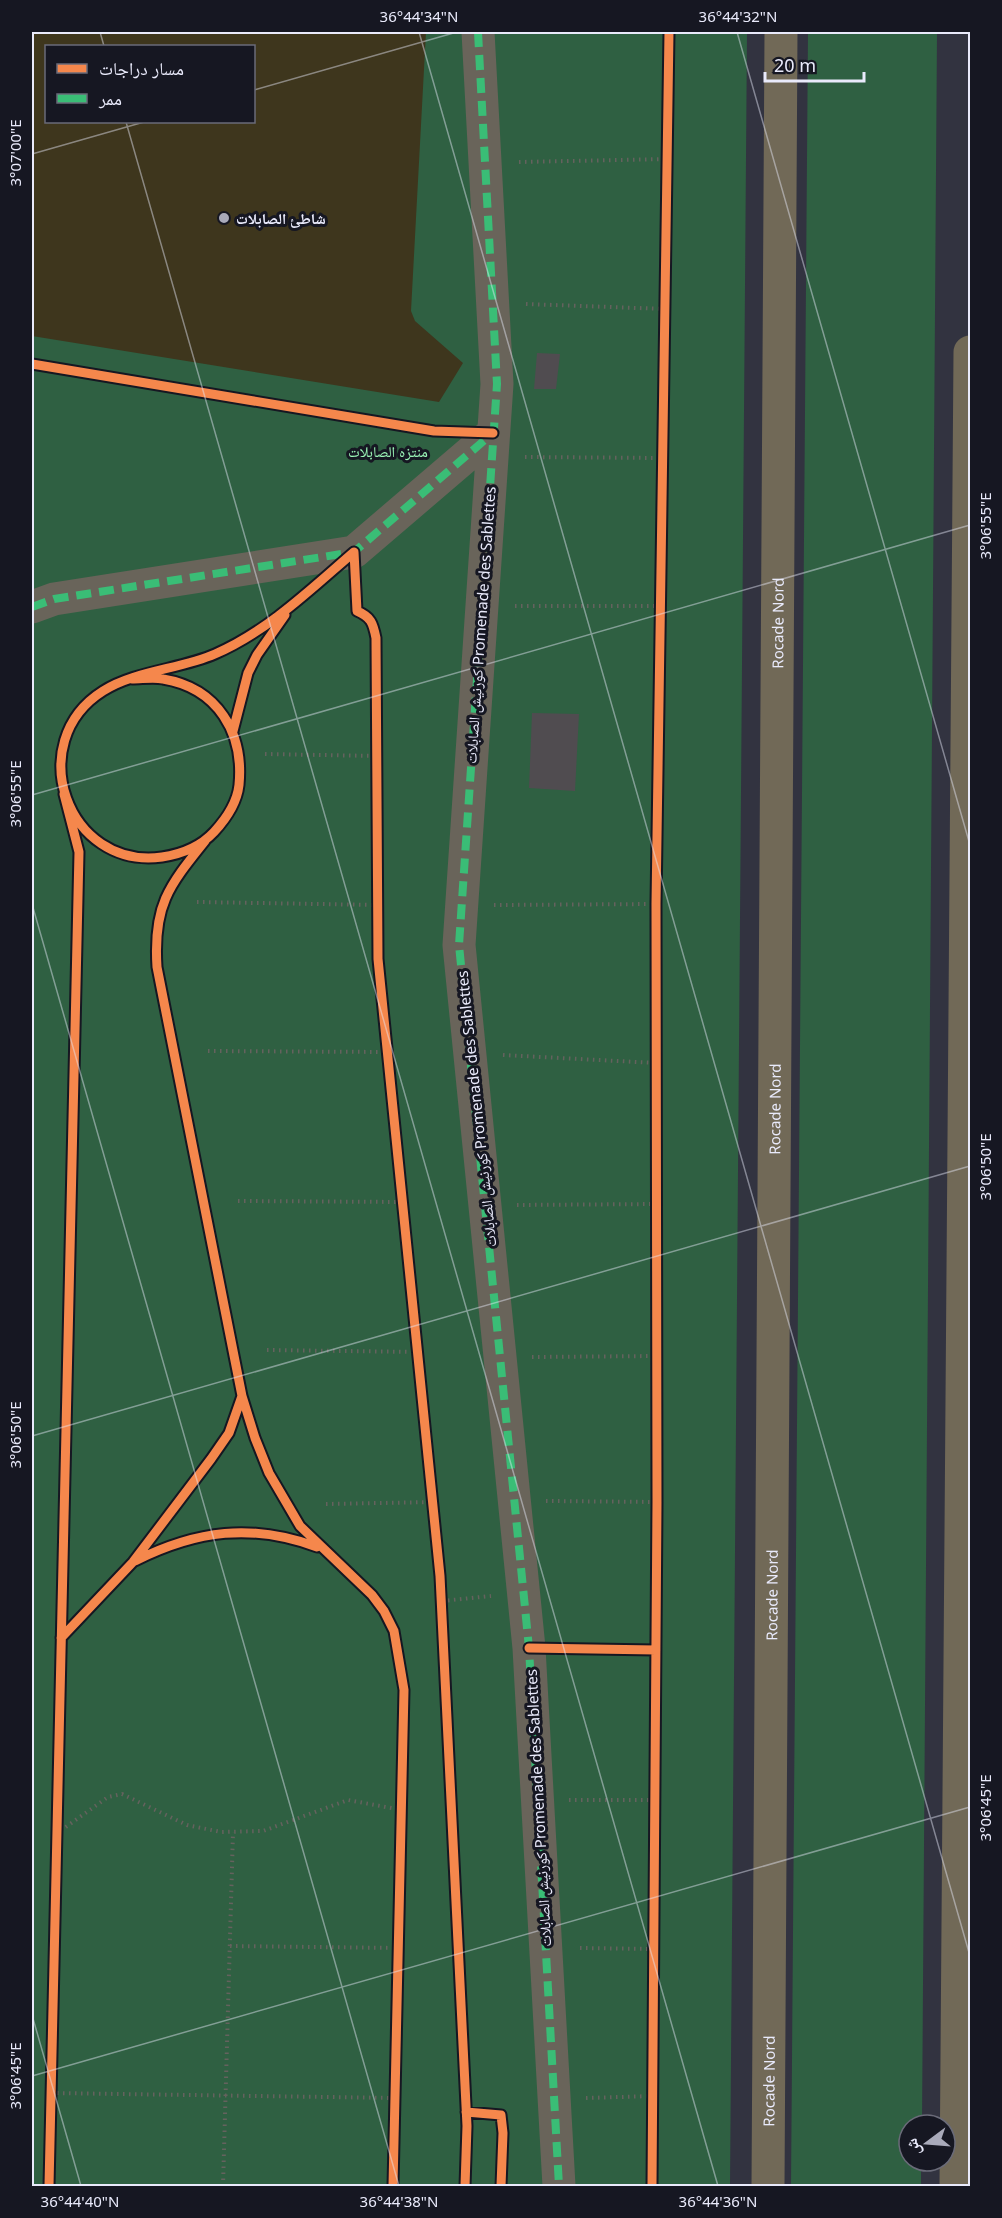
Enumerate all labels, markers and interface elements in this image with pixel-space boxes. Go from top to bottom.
text: 36°44'34"N [380,6,458,26]
text: 36°44'32"N [699,6,777,26]
legend [45,45,255,123]
scale bar [765,45,864,83]
text: 20 m [774,53,816,77]
text: مسار دراجات [99,56,184,80]
text: ممر [98,86,122,110]
text: 3°07'00"E [5,119,25,187]
place label: شاطئ الصابلات [236,208,326,228]
marker: شاطئ الصابلات [217,211,231,225]
park label: منتزه الصابلات [348,441,428,461]
street label: كورنيش الصابلات Promenade des Sablettes [460,486,501,764]
text: 3°06'55"E [975,492,995,560]
street label: Rocade Nord [767,577,788,669]
text: 3°06'55"E [5,760,25,828]
street label: كورنيش الصابلات Promenade des Sablettes [452,970,501,1248]
street label: Rocade Nord [764,1063,785,1155]
text: 3°06'50"E [975,1133,995,1201]
text: 3°06'50"E [5,1401,25,1469]
street label: Rocade Nord [761,1549,782,1641]
street label: كورنيش الصابلات Promenade des Sablettes [521,1669,556,1947]
text: 3°06'45"E [975,1774,995,1842]
street label: Rocade Nord [758,2035,779,2127]
text: 3°06'45"E [5,2042,25,2110]
north arrow [897,2113,957,2173]
text: ش [900,2136,925,2158]
text: 36°44'40"N [41,2191,119,2211]
text: 36°44'38"N [360,2191,438,2211]
text: 36°44'36"N [679,2191,757,2211]

